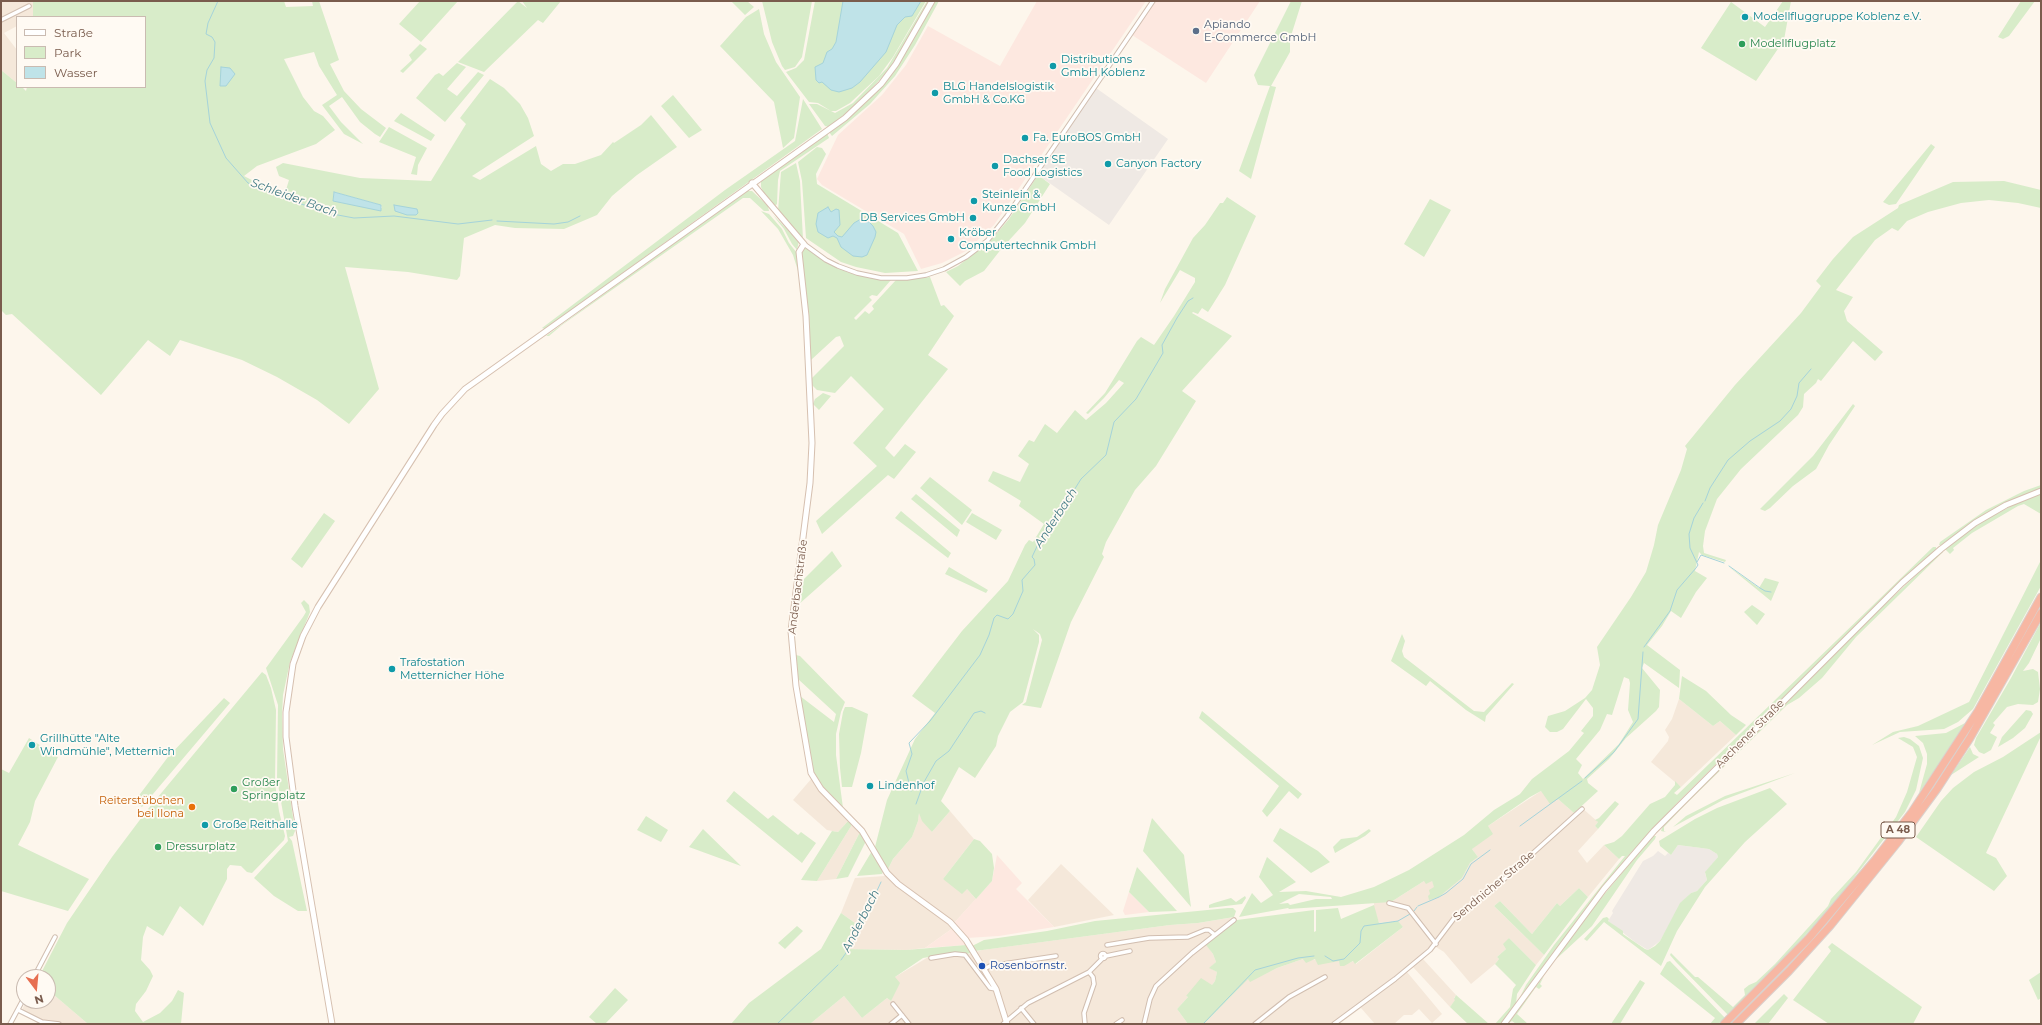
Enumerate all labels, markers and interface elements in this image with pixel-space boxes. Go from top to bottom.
place label: Modellfluggruppe Koblenz e.V. [1753,10,1921,24]
marker: Modellfluggruppe Koblenz e.V. [1740,12,1750,22]
legend [16,16,146,88]
place label: Apiando E-Commerce GmbH [1204,18,1316,44]
text: Straße [54,25,93,40]
marker: Apiando E-Commerce GmbH [1191,26,1201,36]
place label: Modellflugplatz [1750,37,1836,51]
marker: Modellflugplatz [1737,39,1747,49]
text: Park [54,45,81,60]
place label: Distributions GmbH Koblenz [1061,53,1145,79]
marker: Distributions GmbH Koblenz [1048,61,1058,71]
text: Wasser [54,65,98,80]
place label: BLG Handelslogistik GmbH & Co.KG [943,80,1054,106]
marker: BLG Handelslogistik GmbH & Co.KG [930,88,940,98]
place label: Fa. EuroBOS GmbH [1033,131,1141,145]
marker: Fa. EuroBOS GmbH [1020,133,1030,143]
place label: Dachser SE Food Logistics [1003,153,1082,179]
place label: Canyon Factory [1116,157,1201,171]
marker: Canyon Factory [1103,159,1113,169]
marker: Dachser SE Food Logistics [990,161,1000,171]
water label: Schleider Bach [249,176,339,220]
place label: Steinlein & Kunze GmbH [982,188,1056,214]
marker: Steinlein & Kunze GmbH [969,196,979,206]
place label: DB Services GmbH [860,211,965,225]
marker: DB Services GmbH [968,213,978,223]
place label: Kröber Computertechnik GmbH [959,226,1096,252]
marker: Kröber Computertechnik GmbH [946,234,956,244]
water label: Anderbach [1031,486,1081,550]
street label: Anderbachstraße [786,539,810,635]
place label: Trafostation Metternicher Höhe [400,656,504,682]
marker: Trafostation Metternicher Höhe [387,664,397,674]
street label: Aachener Straße [1713,697,1787,771]
place label: Grillhütte "Alte Windmühle", Metternich [40,732,175,758]
marker: Grillhütte "Alte Windmühle", Metternich [27,740,37,750]
place label: Großer Springplatz [242,776,305,802]
place label: Lindenhof [878,779,934,793]
marker: Lindenhof [865,781,875,791]
marker: Großer Springplatz [229,784,239,794]
place label: Reiterstübchen bei Ilona [99,794,184,820]
marker: Reiterstübchen bei Ilona [187,802,197,812]
place label: Große Reithalle [213,818,298,832]
marker: Große Reithalle [200,820,210,830]
road number: A 48 [1881,822,1915,838]
place label: Dressurplatz [166,840,235,854]
marker: Dressurplatz [153,842,163,852]
street label: Sendnicher Straße [1451,848,1537,924]
water label: Anderbach [839,887,883,955]
place label: Rosenbornstr. [990,959,1067,973]
marker: Rosenbornstr. [977,961,987,971]
north arrow [16,969,56,1009]
text: N [33,992,45,1008]

